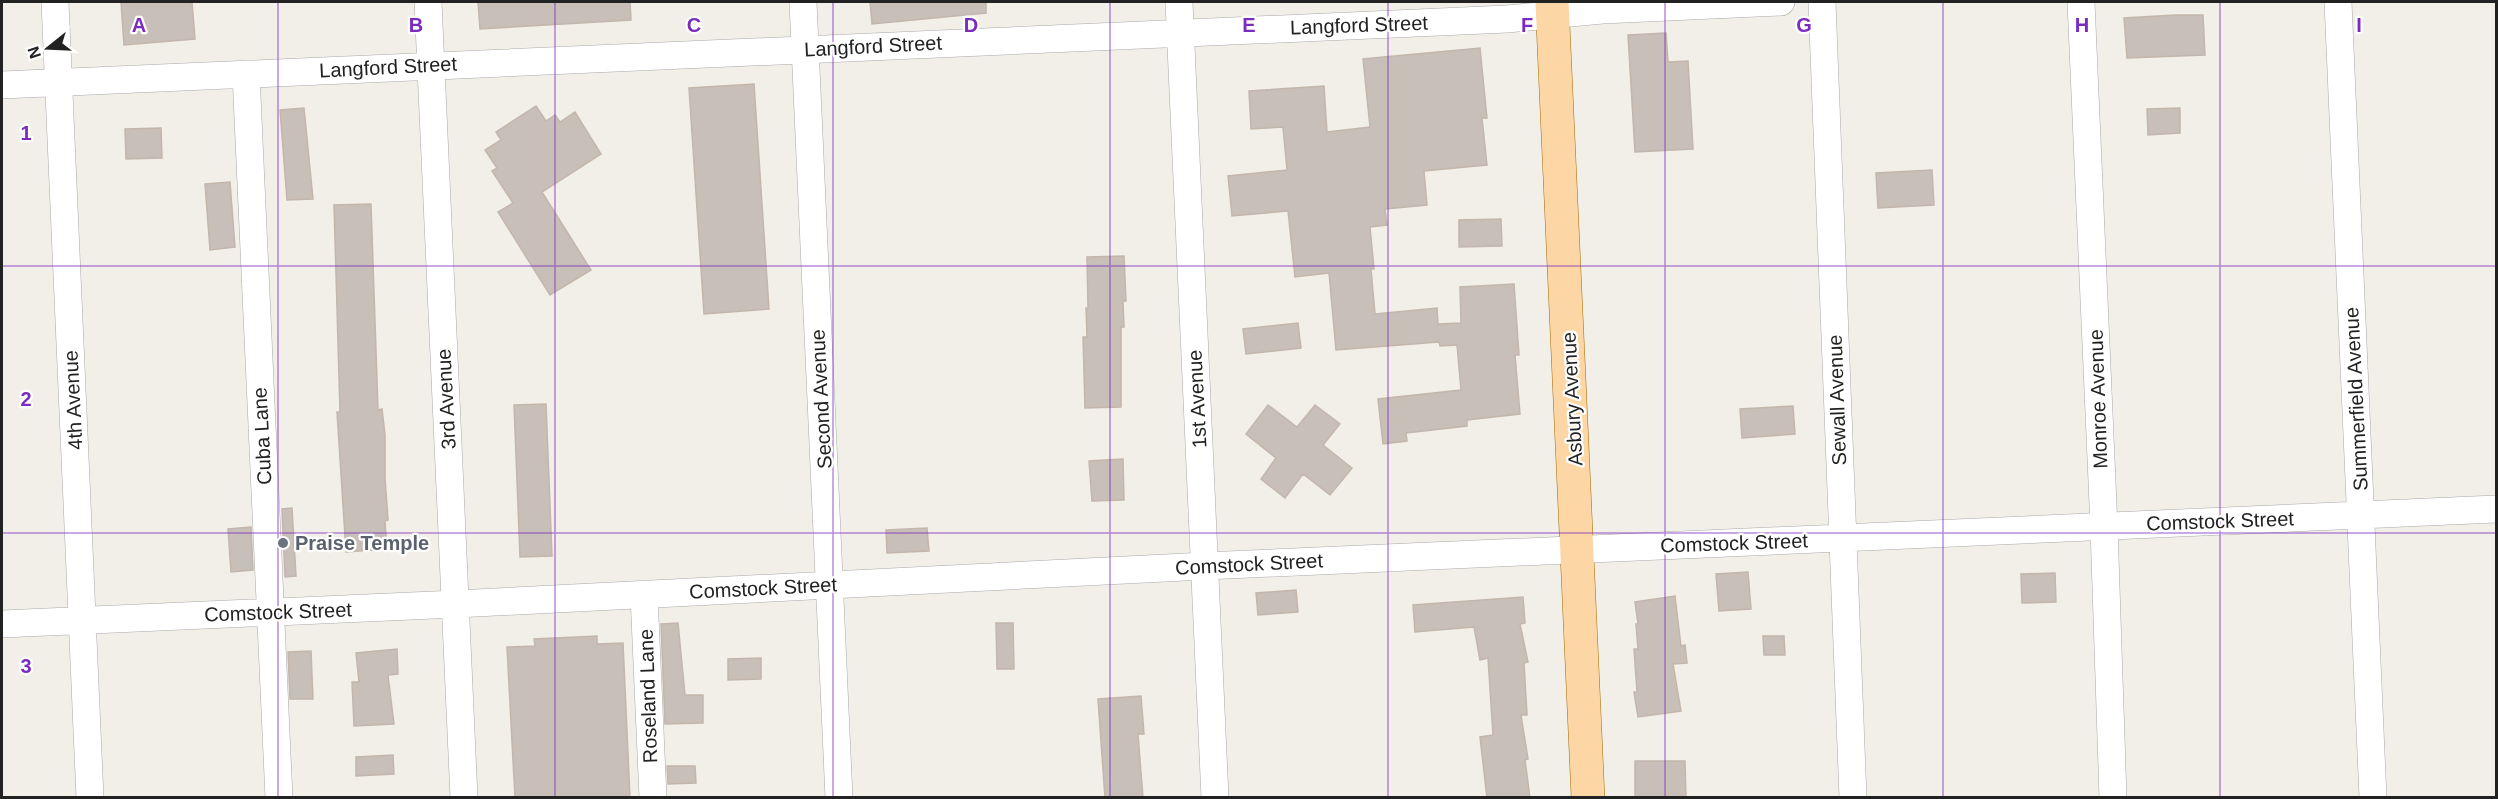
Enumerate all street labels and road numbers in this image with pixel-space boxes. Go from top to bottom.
street label: Langford Street [1290,12,1429,38]
street label: Langford Street [804,31,943,61]
street label: Langford Street [319,52,458,82]
street label: Summerfield Avenue [2340,306,2372,492]
street label: Second Avenue [806,329,836,469]
street label: Monroe Avenue [2085,329,2111,469]
street label: Asbury Avenue [1558,331,1586,467]
street label: Sewall Avenue [1824,334,1850,466]
street label: 3rd Avenue [432,348,460,450]
street label: 1st Avenue [1183,349,1211,449]
street label: 4th Avenue [59,350,87,450]
street label: Cuba Lane [248,387,276,485]
street label: Comstock Street [2146,507,2295,535]
street label: Comstock Street [1660,529,1809,557]
street label: Comstock Street [1175,549,1324,579]
street label: Comstock Street [689,573,838,603]
street label: Comstock Street [204,598,353,626]
street label: Roseland Lane [635,628,661,764]

